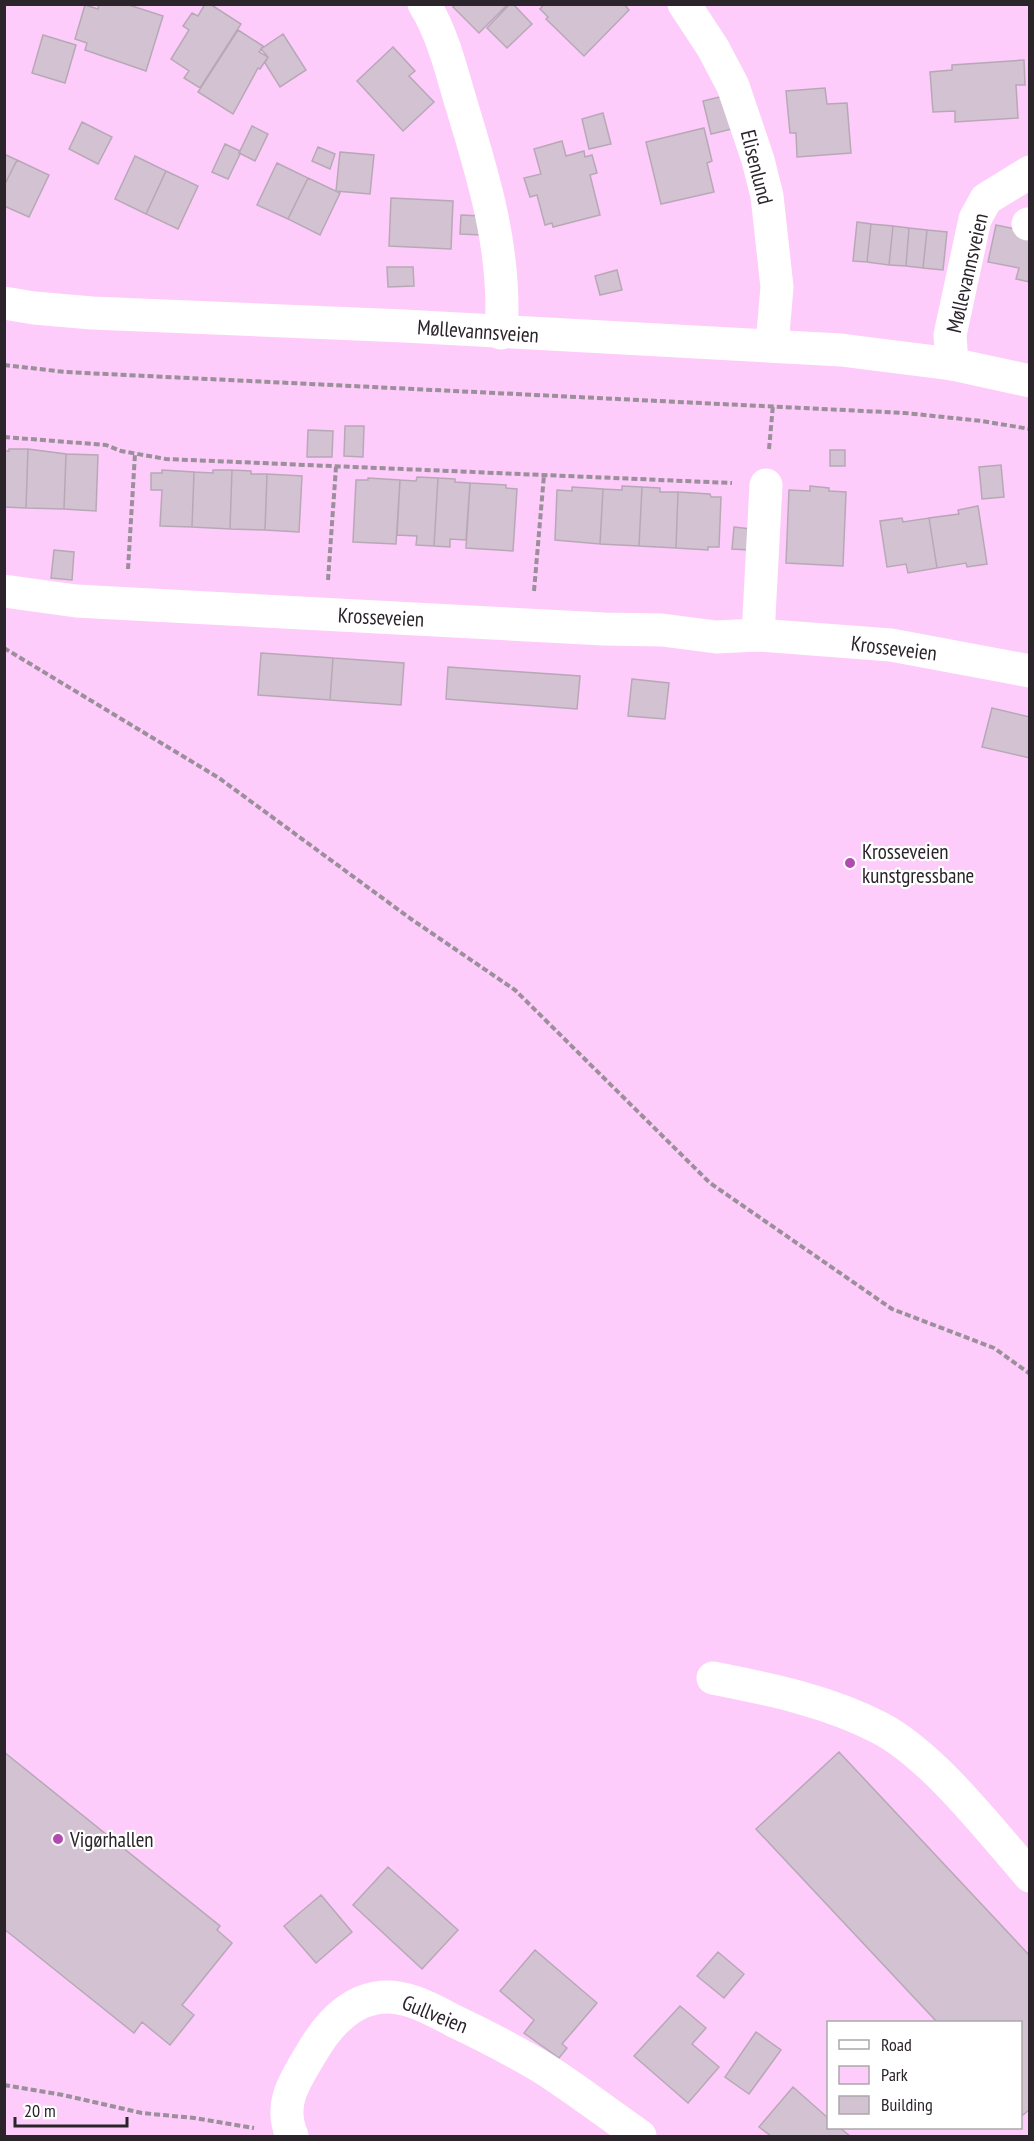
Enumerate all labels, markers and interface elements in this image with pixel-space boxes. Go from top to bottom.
street label: Elisenlund [735,127,779,207]
street label: Møllevannsveien [940,211,994,335]
street label: Møllevannsveien [416,313,540,349]
street label: Krosseveien [337,601,425,633]
street label: Krosseveien [849,629,939,667]
place label: Krosseveien kunstgressbane [862,838,974,889]
marker: Krosseveien kunstgressbane [843,856,857,870]
place label: Vigørhallen [69,1826,154,1853]
marker: Vigørhallen [51,1832,65,1846]
street label: Gullveien [398,1989,472,2039]
legend [827,2021,1022,2129]
text: Road [881,2033,912,2056]
text: Park [881,2063,908,2086]
scale bar [15,2090,128,2128]
text: Building [881,2093,933,2116]
text: 20 m [24,2099,56,2122]

